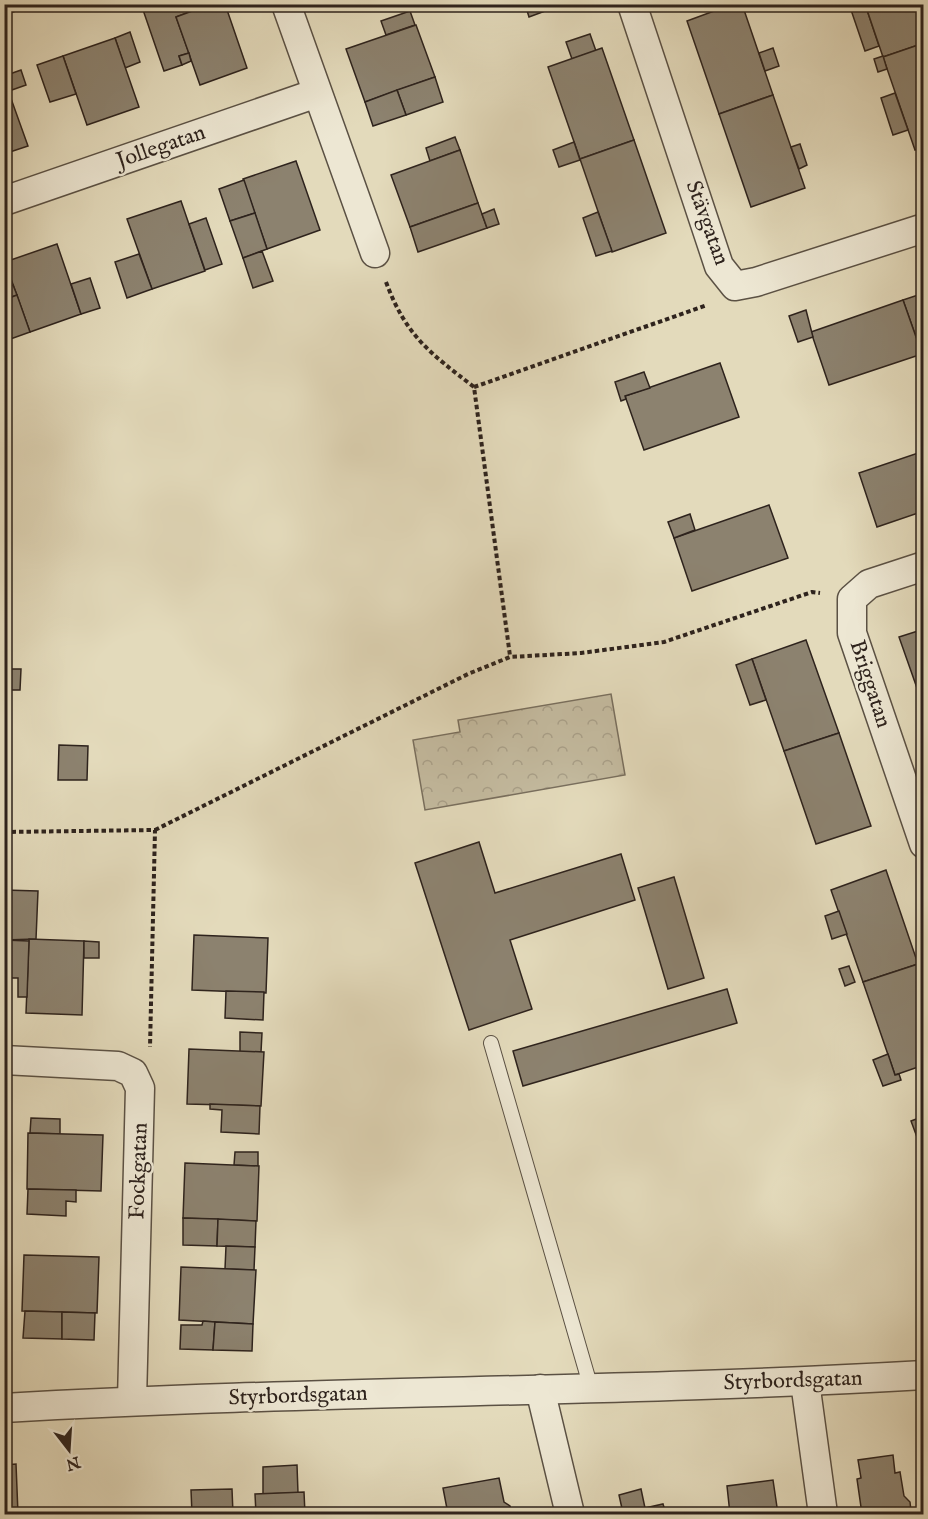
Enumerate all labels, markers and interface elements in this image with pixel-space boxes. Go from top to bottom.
street label: Jollegatan [110,119,210,176]
street label: Stävgatan [679,177,735,269]
street label: Briggatan [843,637,897,732]
street label: Fockgatan [123,1122,155,1220]
street label: Styrbordsgatan [723,1365,863,1397]
street label: Styrbordsgatan [228,1380,368,1412]
north arrow [39,1420,99,1480]
text: N [63,1451,83,1474]

